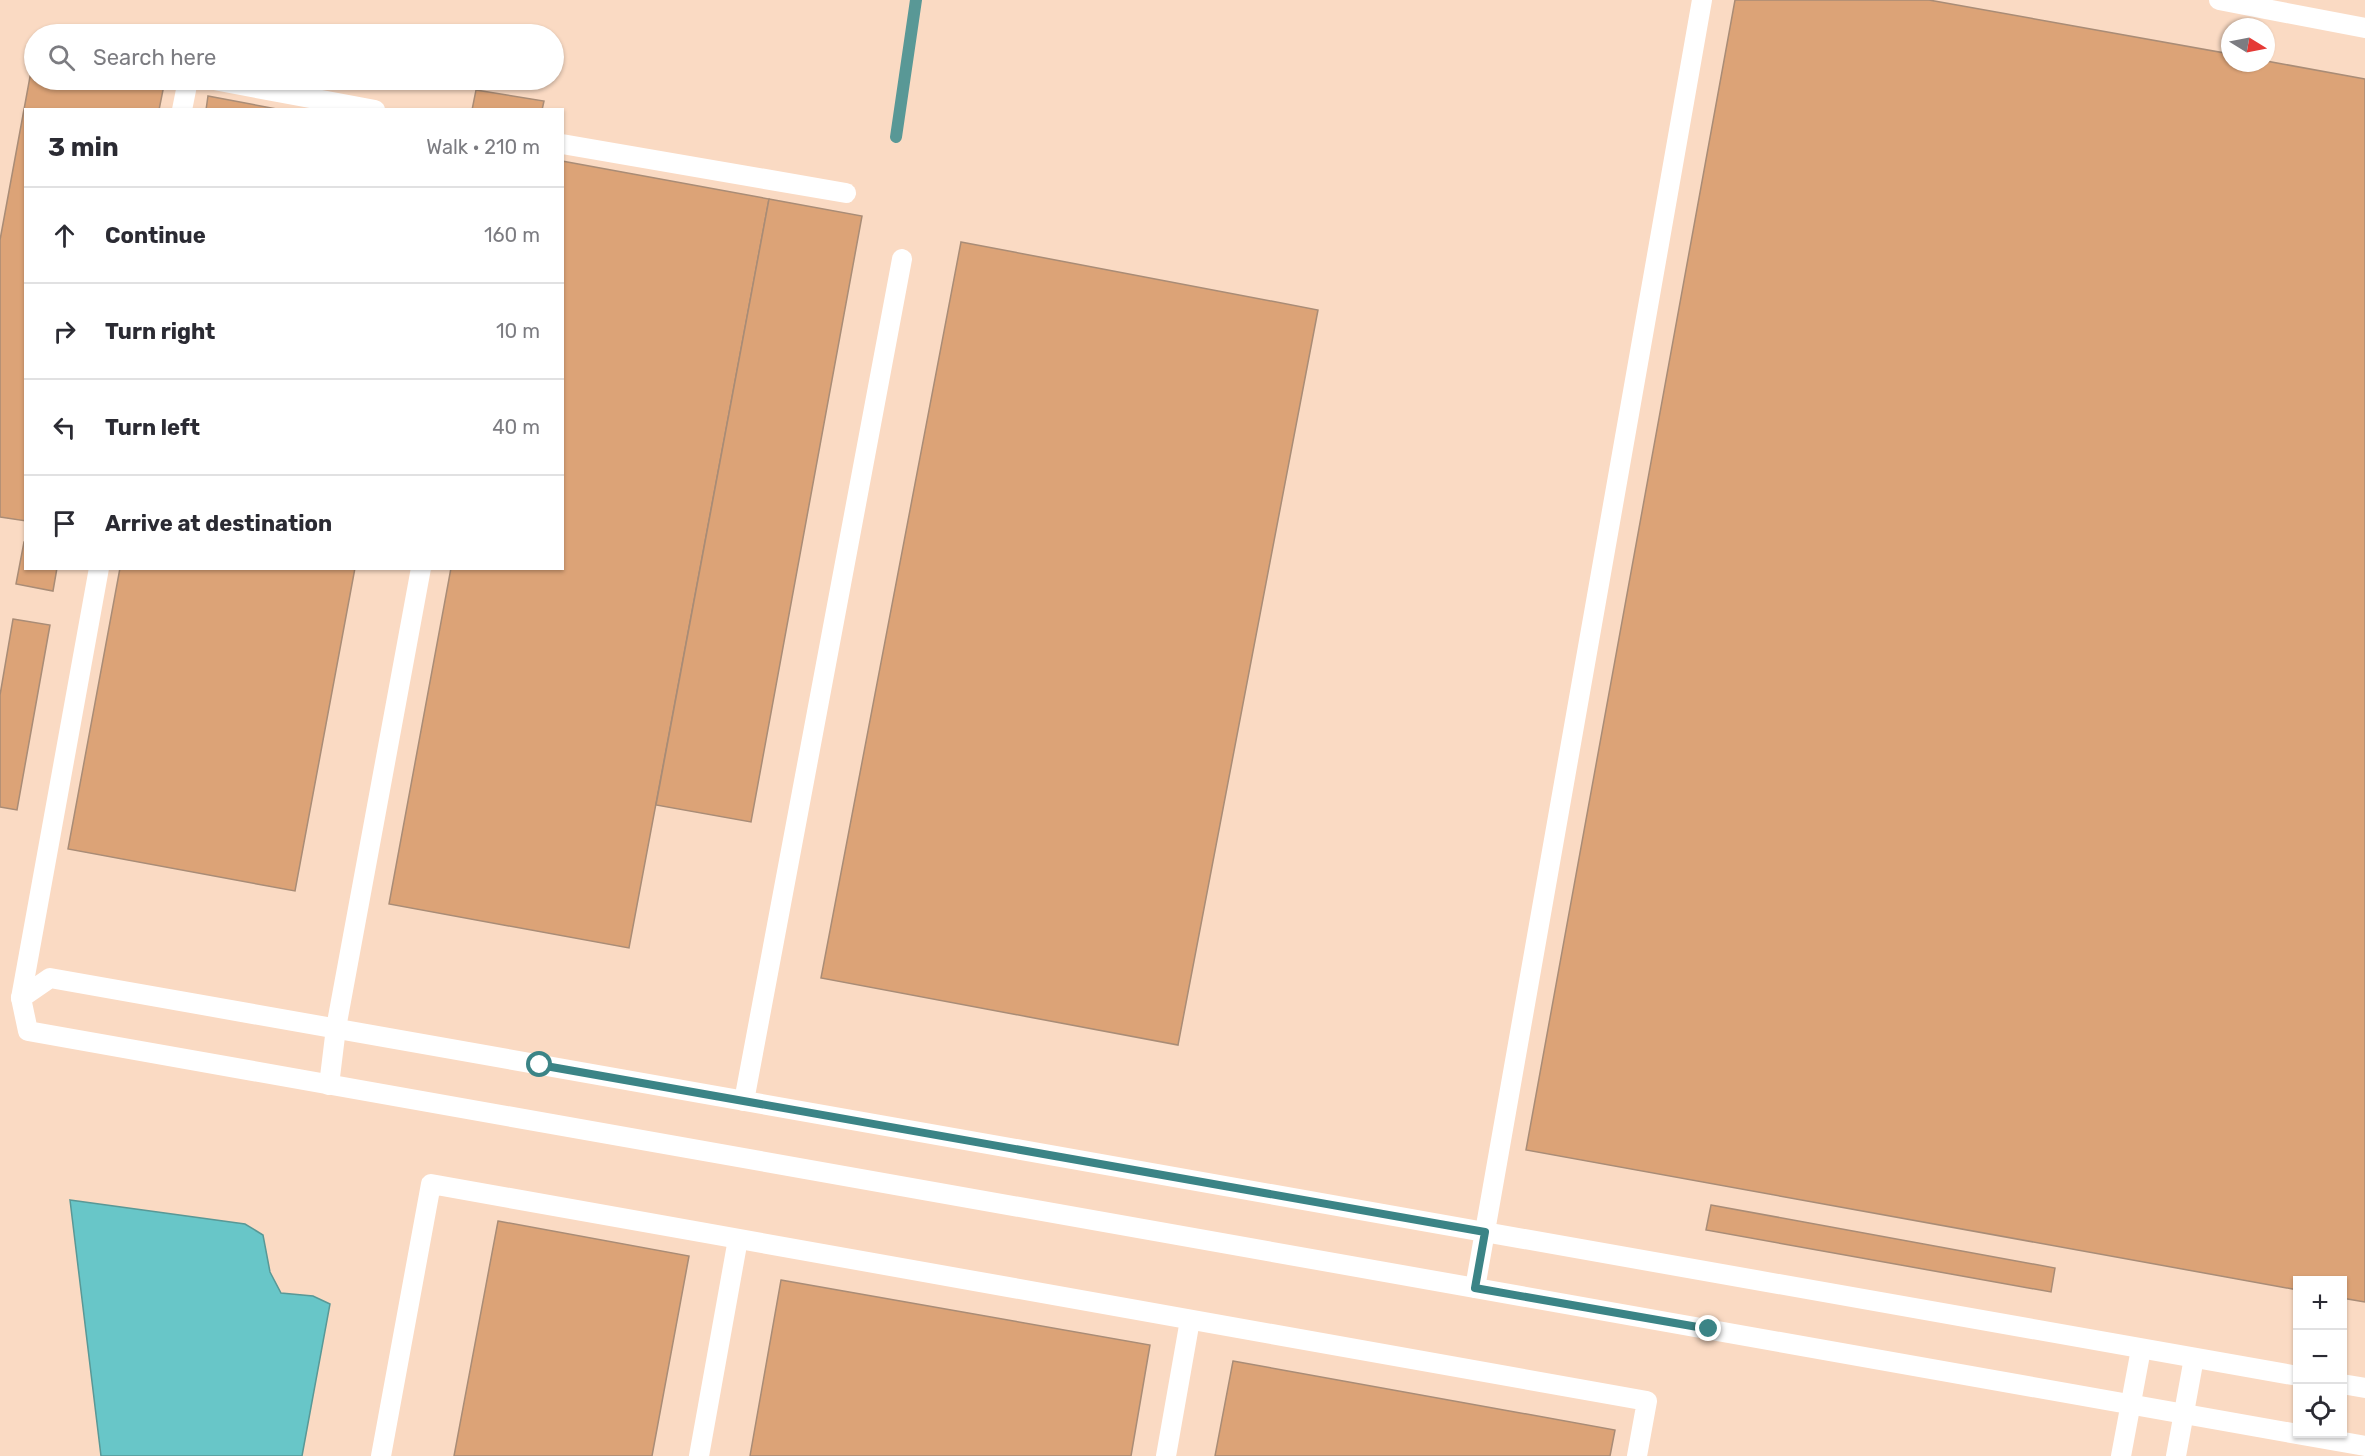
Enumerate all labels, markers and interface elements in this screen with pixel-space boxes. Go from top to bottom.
north arrow [2221,18,2275,72]
search box [24,24,564,90]
icon: search [45,41,78,74]
text: Search here [93,44,216,71]
text: 3 min [48,132,119,163]
text: Walk · 210 m [426,135,540,159]
icon: ahead [48,219,81,252]
text: Continue [105,222,206,249]
text: 160 m [484,223,540,247]
icon: right [48,315,81,348]
text: Turn right [105,318,215,345]
text: 10 m [496,319,540,343]
icon: left [48,411,81,444]
text: Turn left [105,414,200,441]
text: 40 m [492,415,540,439]
icon: arrive [48,507,81,540]
text: Arrive at destination [105,510,332,537]
route start [526,1051,552,1077]
map controls [2293,1276,2347,1438]
button: + [2293,1276,2347,1330]
route end [1695,1315,1721,1341]
button: − [2293,1330,2347,1384]
button: locate [2293,1384,2347,1438]

